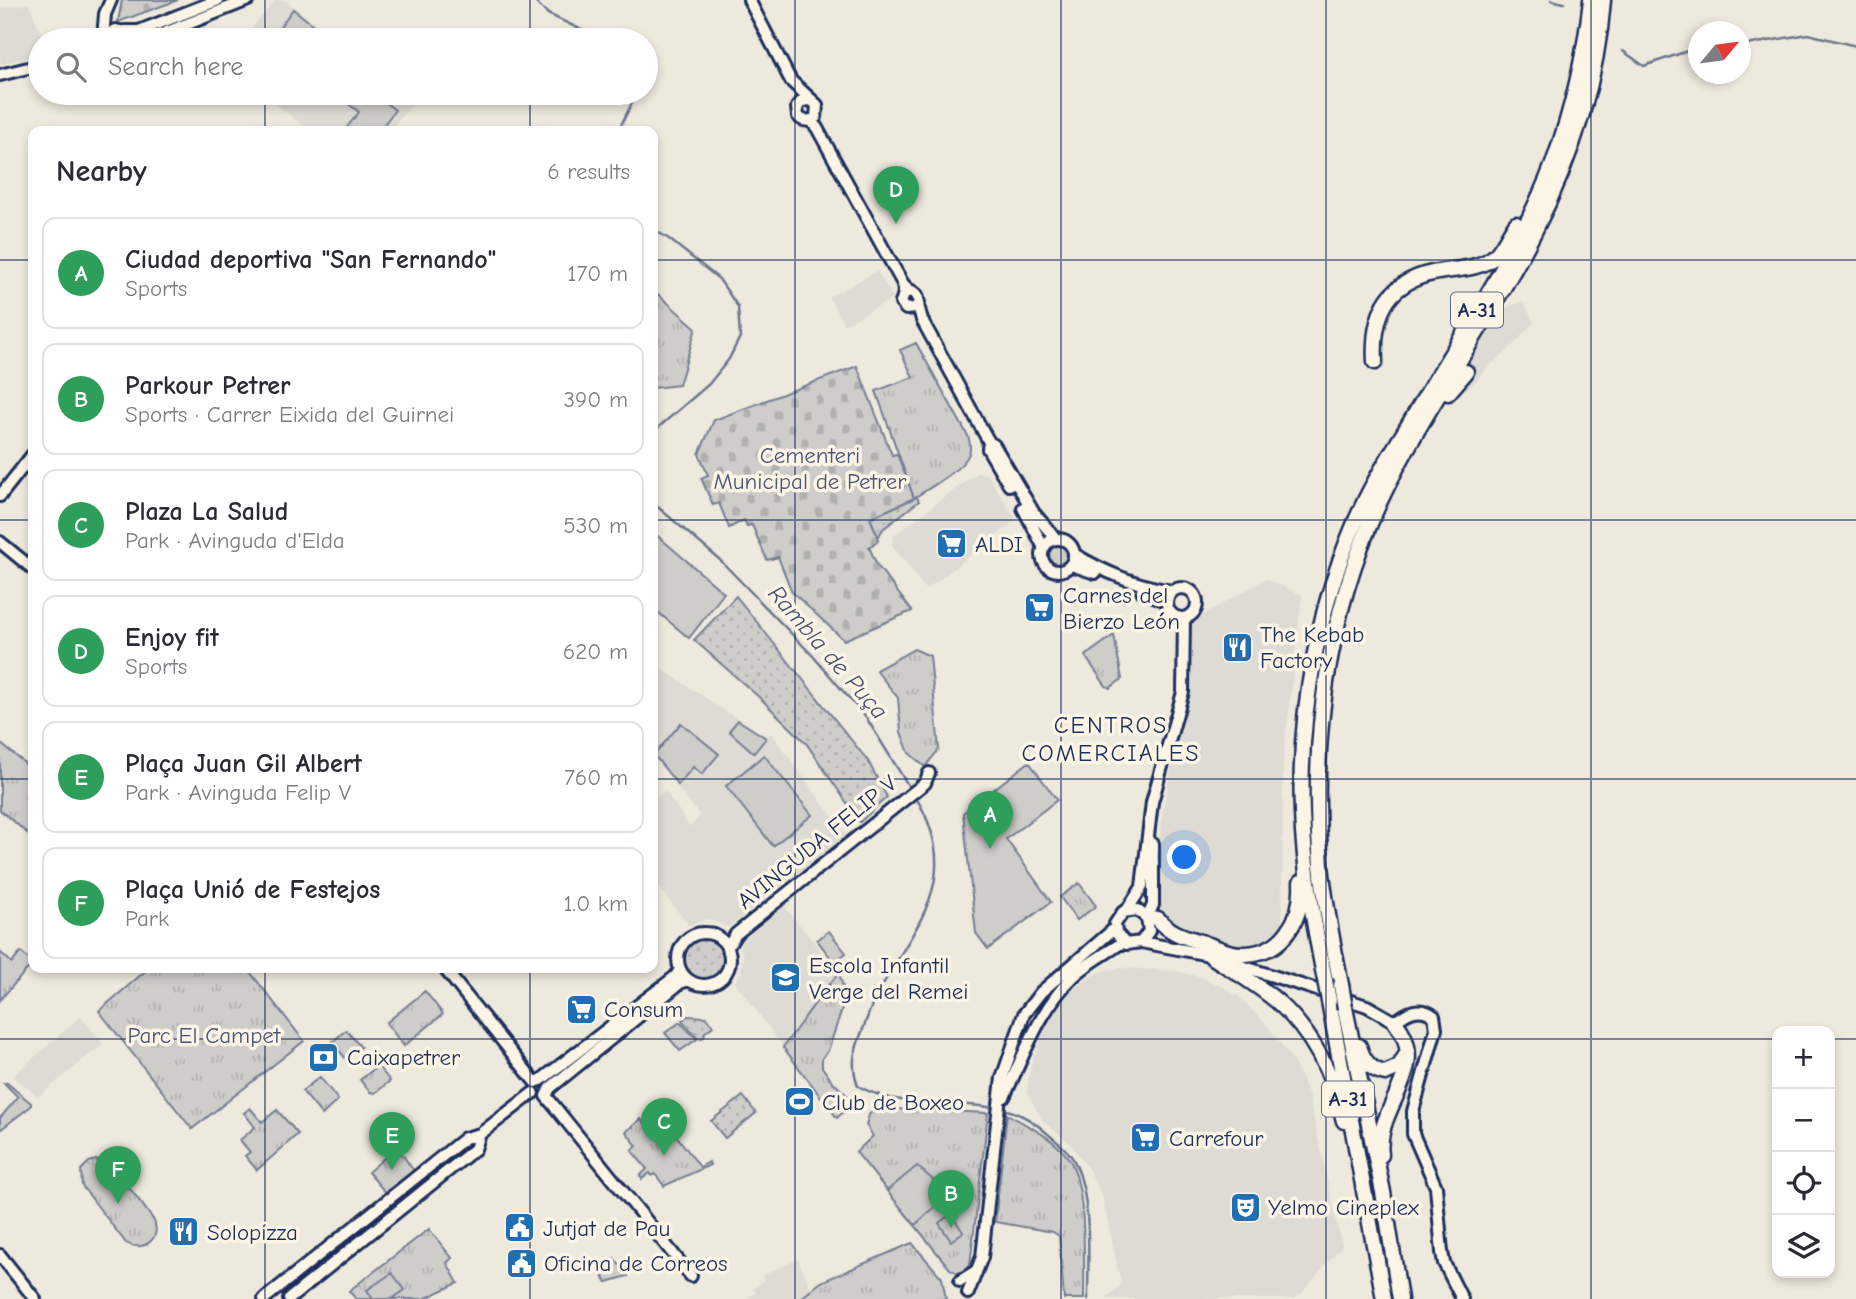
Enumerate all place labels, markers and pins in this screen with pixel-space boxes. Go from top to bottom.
pin: D [873,166,919,224]
supermarket icon: ALDI [935,527,969,561]
place label: ALDI [975,531,1023,558]
place label: Carnes del Bierzo León [1063,582,1180,635]
supermarket icon: Carnes del Bierzo León [1023,591,1057,625]
place label: The Kebab Factory [1260,621,1364,674]
restaurant icon: The Kebab Factory [1220,630,1254,664]
pin: A [967,791,1013,849]
place label: Escola Infantil Verge del Remei [809,952,968,1005]
school or university icon: Escola Infantil Verge del Remei [769,961,803,995]
supermarket icon: Consum [564,992,598,1026]
place label: Consum [604,996,683,1023]
bank icon: Caixapetrer [307,1040,341,1074]
place label: Caixapetrer [347,1044,461,1071]
sports icon: Club de Boxeo [782,1085,816,1119]
place label: Club de Boxeo [822,1089,964,1116]
pin: C [641,1098,687,1156]
pin: E [369,1112,415,1170]
supermarket icon: Carrefour [1129,1121,1163,1155]
place label: Carrefour [1169,1125,1264,1152]
pin: F [95,1146,141,1204]
pin: B [928,1170,974,1228]
theatre icon: Yelmo Cineplex [1228,1190,1262,1224]
place label: Yelmo Cineplex [1268,1194,1419,1221]
public building icon: Jutjat de Pau [503,1211,537,1245]
restaurant icon: Solopizza [167,1215,201,1249]
place label: Jutjat de Pau [543,1215,670,1242]
place label: Solopizza [207,1219,298,1246]
public building icon: Oficina de Correos [504,1246,538,1280]
place label: Oficina de Correos [544,1250,728,1277]

